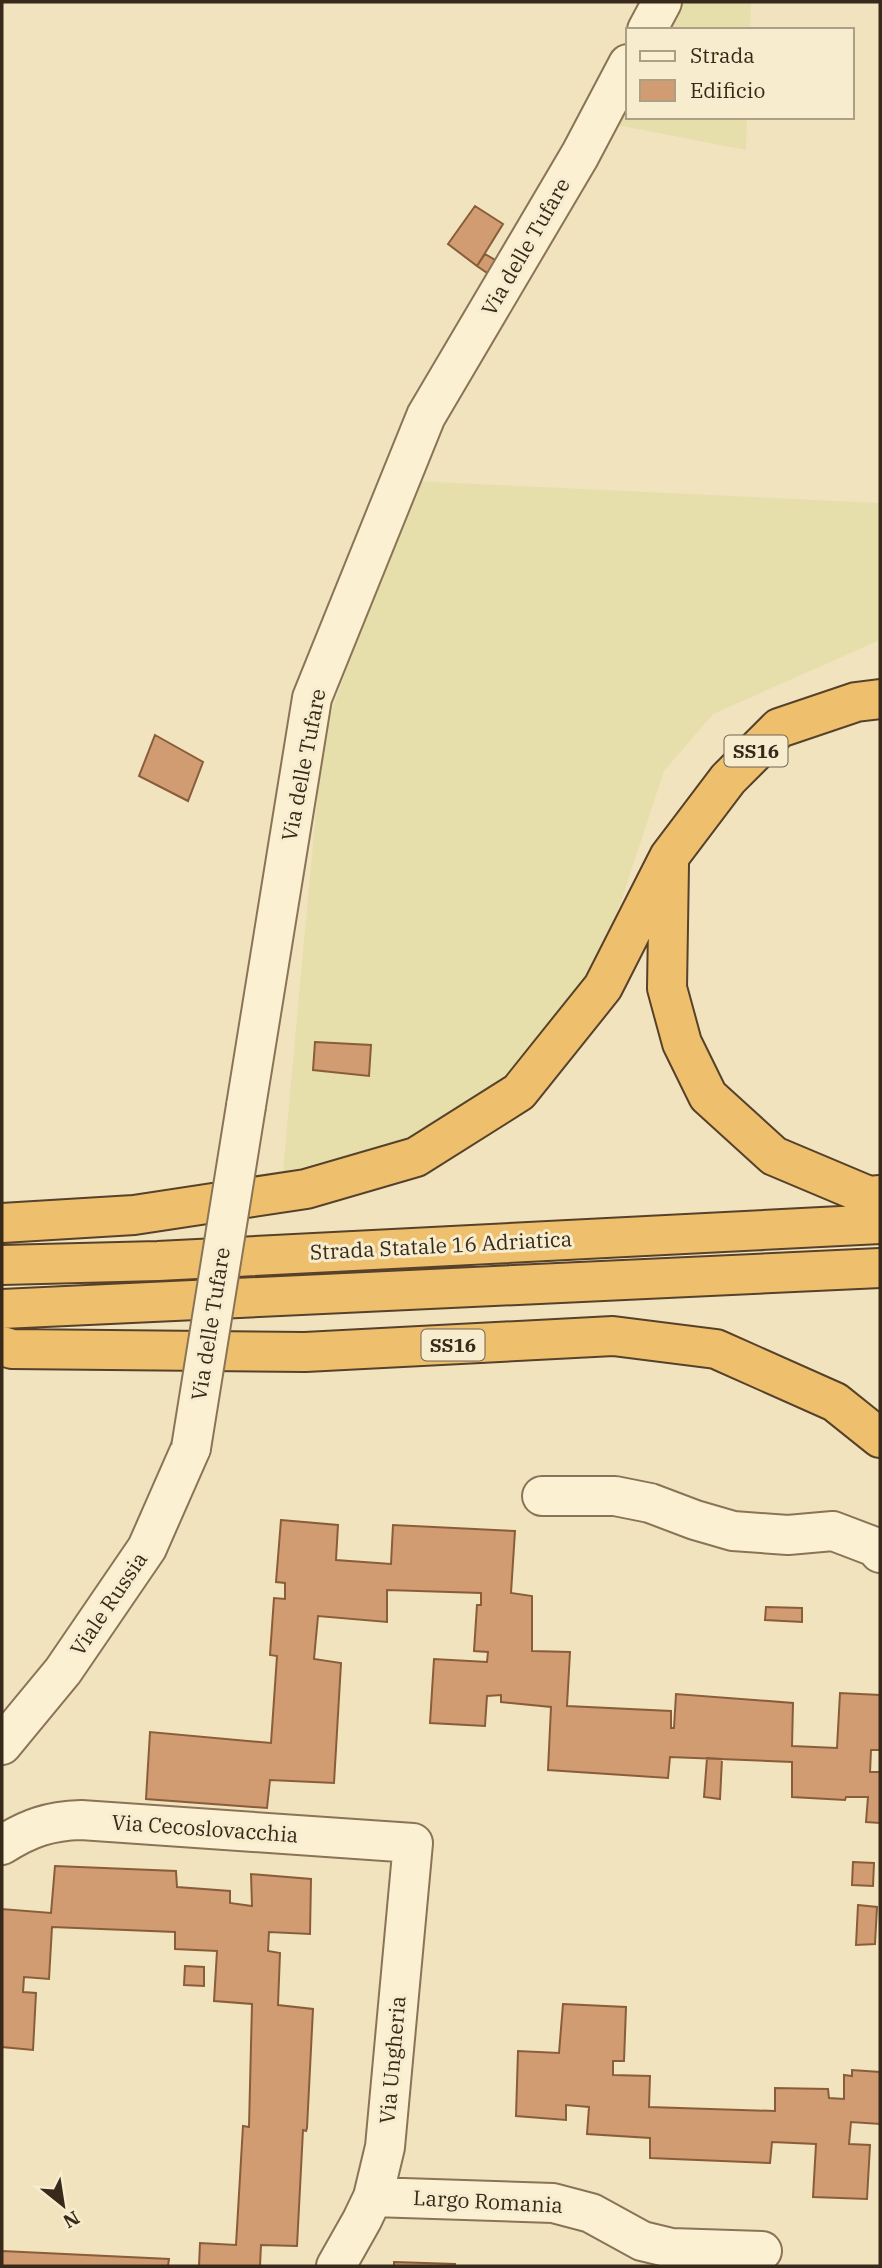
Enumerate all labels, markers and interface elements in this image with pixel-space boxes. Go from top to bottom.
legend [626,28,854,119]
text: Strada [690,41,755,69]
text: Edificio [690,76,765,104]
street label: Via delle Tufare [474,173,576,320]
street label: Via delle Tufare [275,686,332,843]
road number: SS16 [724,736,788,766]
street label: Strada Statale 16 Adriatica [309,1224,573,1266]
street label: Via delle Tufare [184,1245,236,1402]
road number: SS16 [421,1330,484,1360]
street label: Viale Russia [63,1546,153,1661]
street label: Via Cecoslovacchia [111,1808,299,1848]
street label: Via Ungheria [372,1995,412,2125]
north arrow [28,2170,98,2240]
street label: Largo Romania [412,2183,564,2219]
text: N [59,2206,84,2234]

